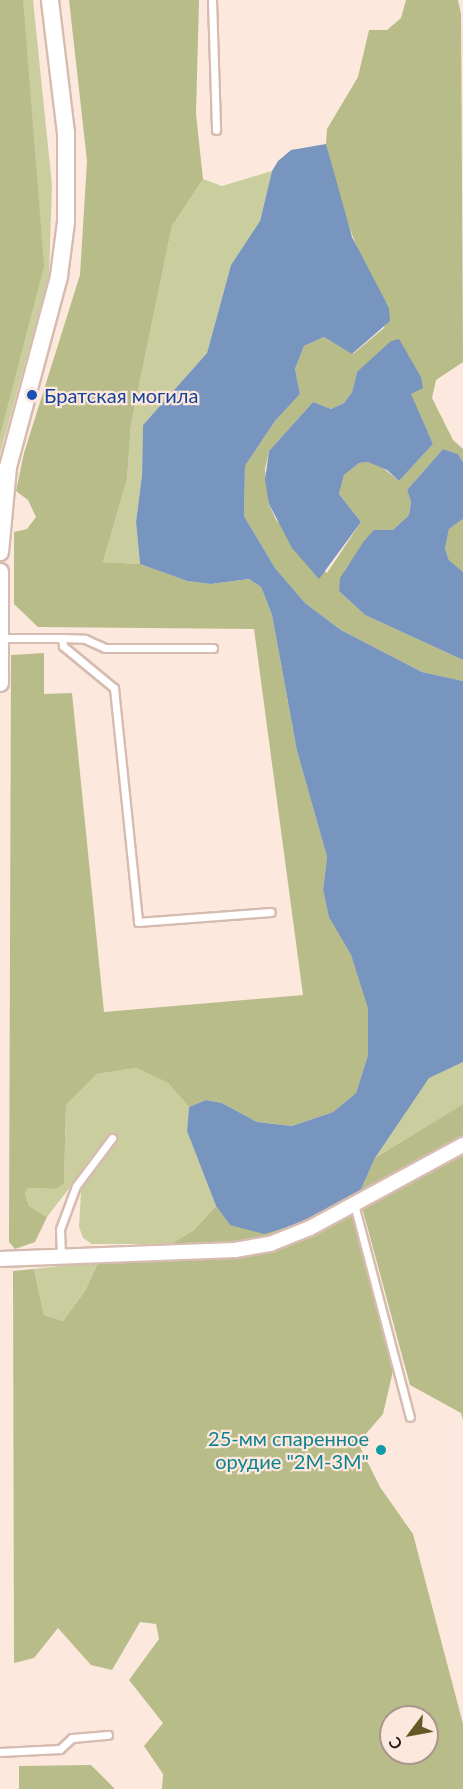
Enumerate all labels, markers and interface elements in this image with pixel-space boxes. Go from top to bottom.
place label: Братская могила [44,383,198,407]
marker: Братская могила [25,388,39,402]
place label: 25-мм спаренное орудие "2М-3М" [208,1426,369,1473]
marker: 25-мм спаренное орудие "2М-3М" [374,1443,388,1457]
north arrow [379,1705,439,1765]
text: С [384,1734,406,1753]

